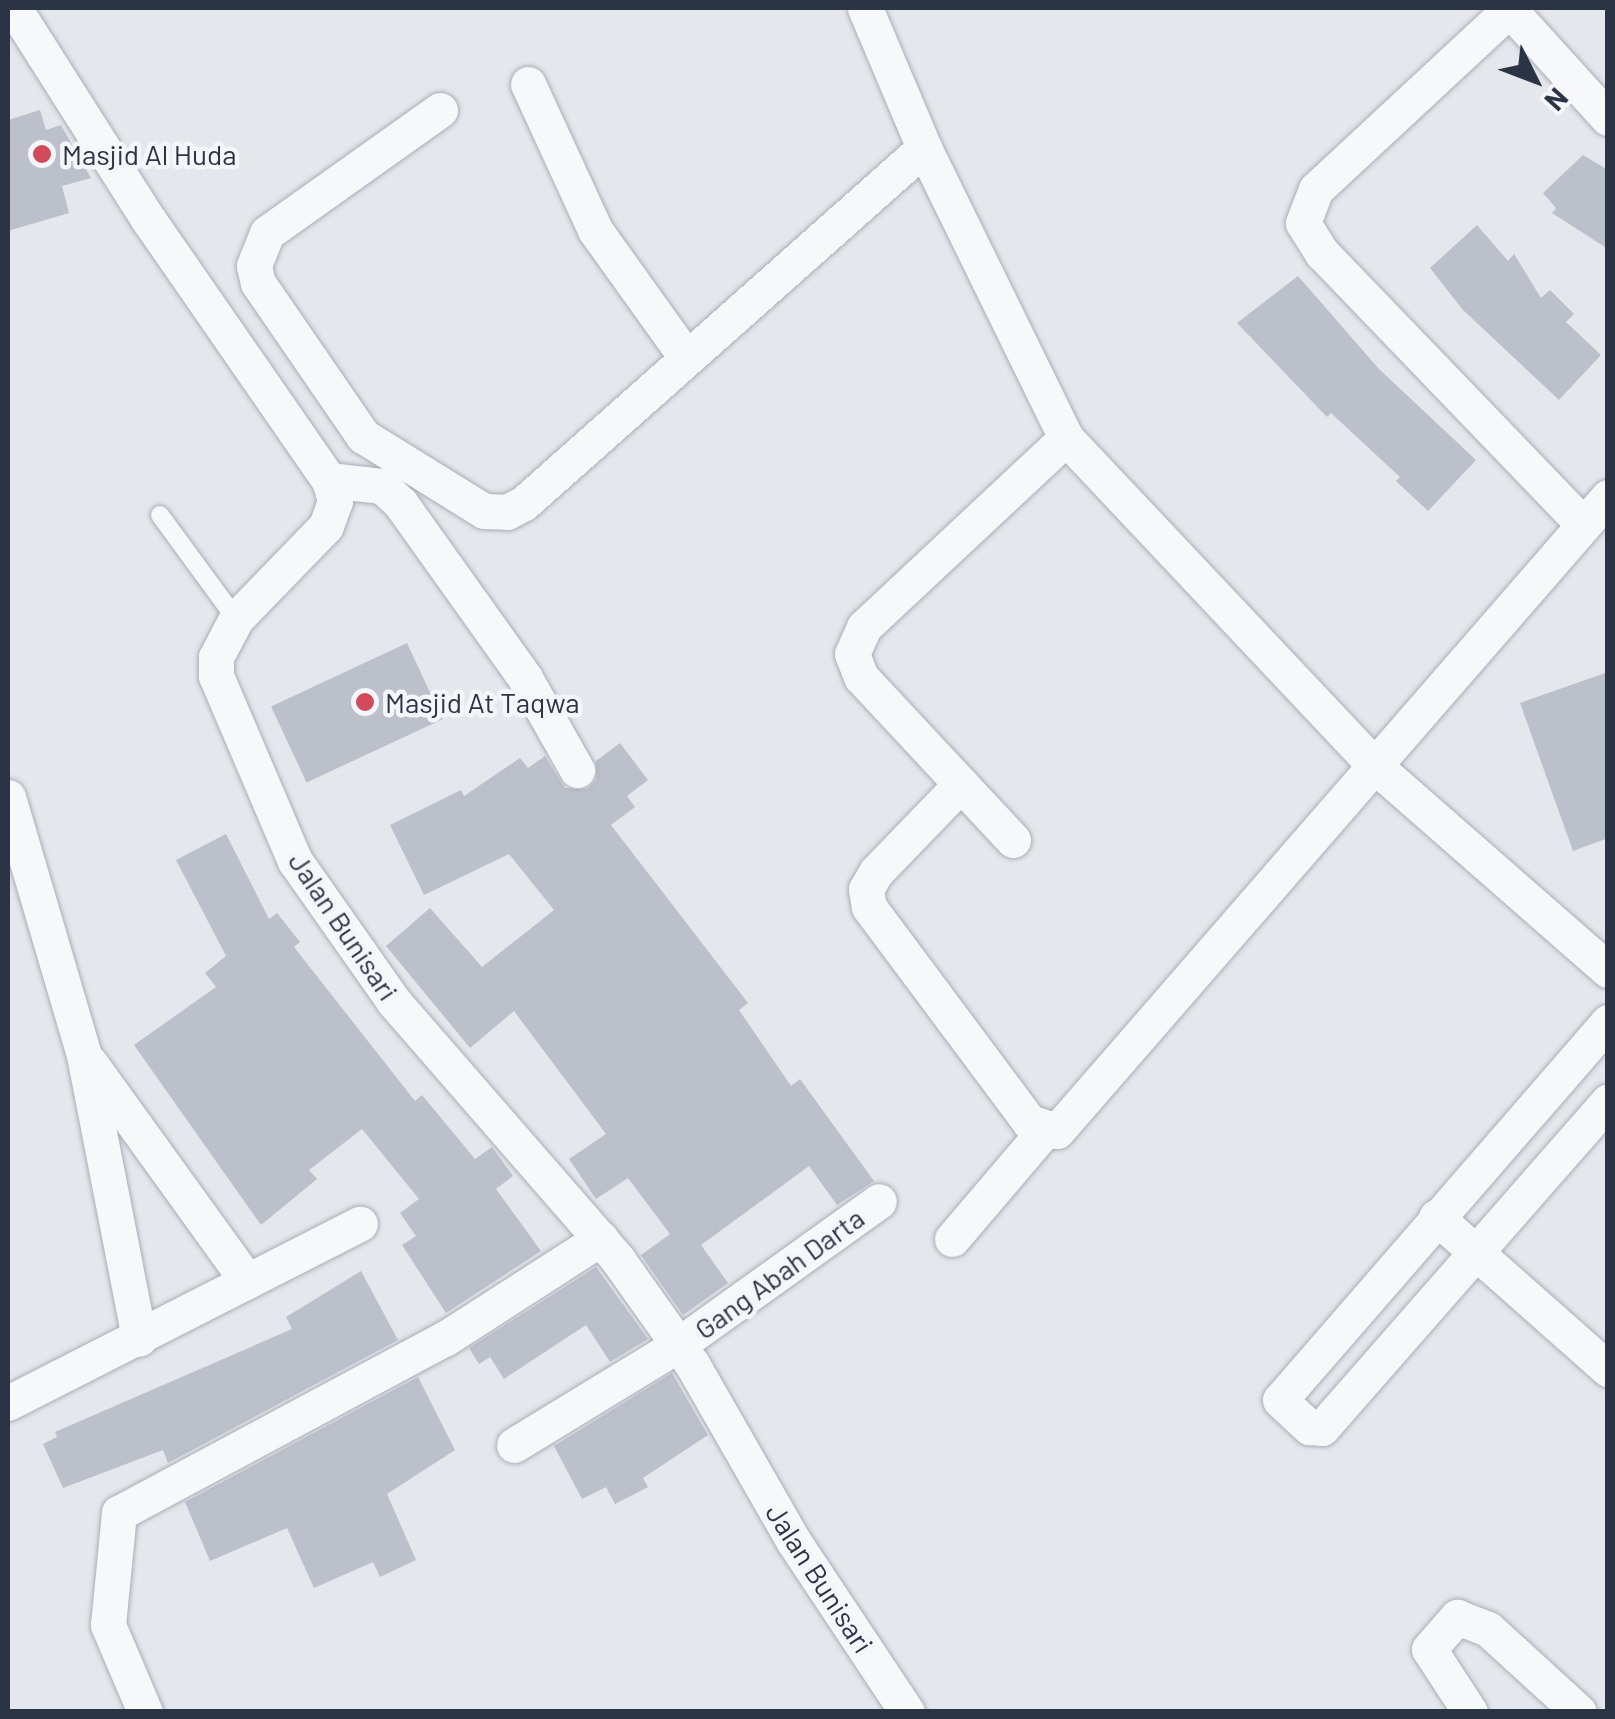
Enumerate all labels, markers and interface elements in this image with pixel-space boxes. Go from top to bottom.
north arrow [1485,30,1585,130]
text: N [1538,82,1576,118]
place label: Masjid Al Huda [62,137,237,171]
marker: Masjid Al Huda [31,143,53,165]
place label: Masjid At Taqwa [385,685,580,719]
marker: Masjid At Taqwa [354,691,376,713]
street label: Jalan Bunisari [282,846,406,1006]
street label: Gang Abah Darta [688,1200,870,1346]
street label: Jalan Bunisari [759,1497,881,1659]

